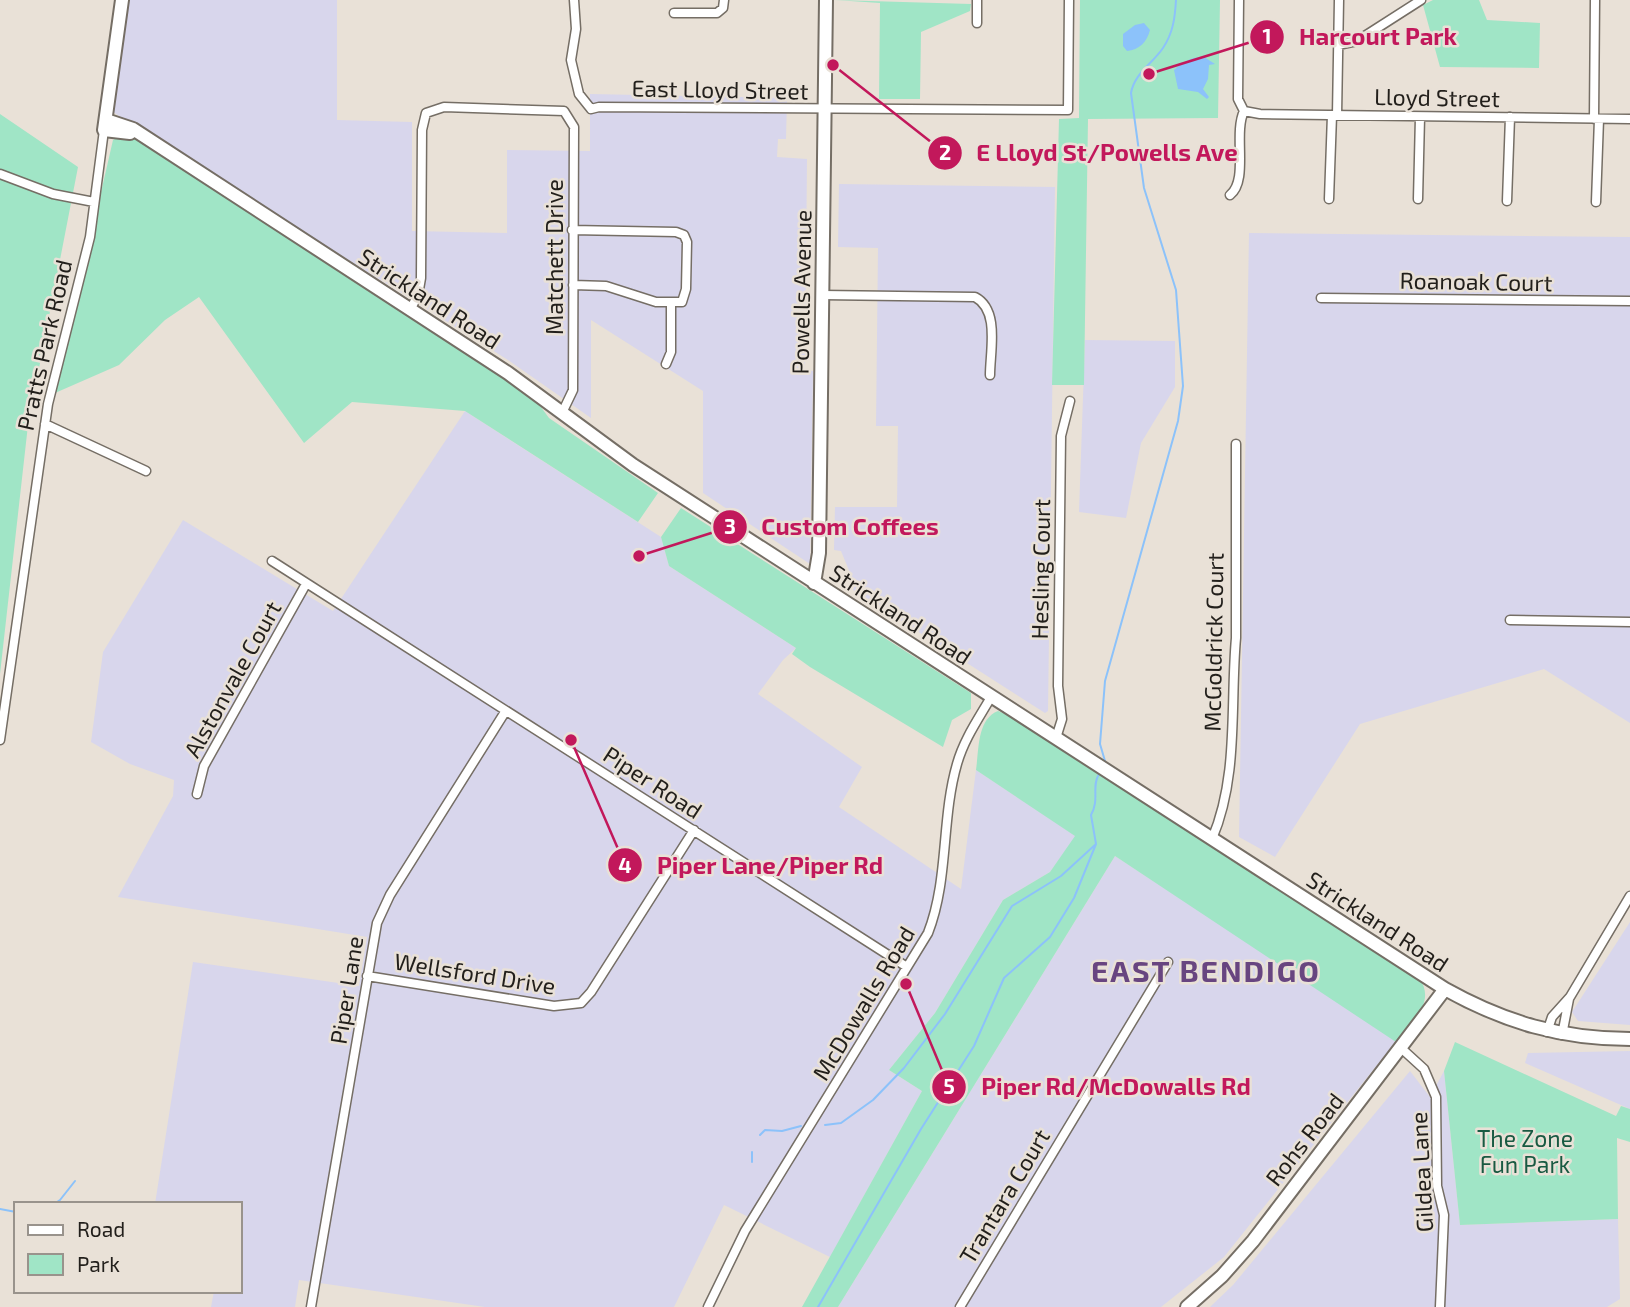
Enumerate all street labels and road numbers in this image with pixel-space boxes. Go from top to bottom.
street label: East Lloyd Street [631,73,809,105]
street label: Lloyd Street [1374,82,1500,112]
street label: Matchett Drive [540,179,568,335]
street label: Powells Avenue [786,209,816,375]
street label: Strickland Road [354,242,506,354]
street label: Pratts Park Road [11,257,77,433]
street label: Roanoak Court [1399,266,1553,296]
street label: Hesling Court [1025,498,1055,639]
street label: McGoldrick Court [1197,552,1229,732]
street label: Strickland Road [825,558,977,670]
street label: Alstonvale Court [178,596,287,762]
street label: Piper Road [598,740,708,824]
street label: Strickland Road [1302,865,1454,977]
street label: McDowalls Road [806,921,920,1085]
street label: Piper Lane [324,934,368,1046]
street label: Wellsford Drive [392,946,558,1000]
street label: Rohs Road [1259,1087,1349,1191]
street label: Gildea Lane [1404,1111,1438,1233]
street label: Trantara Court [953,1123,1055,1268]

